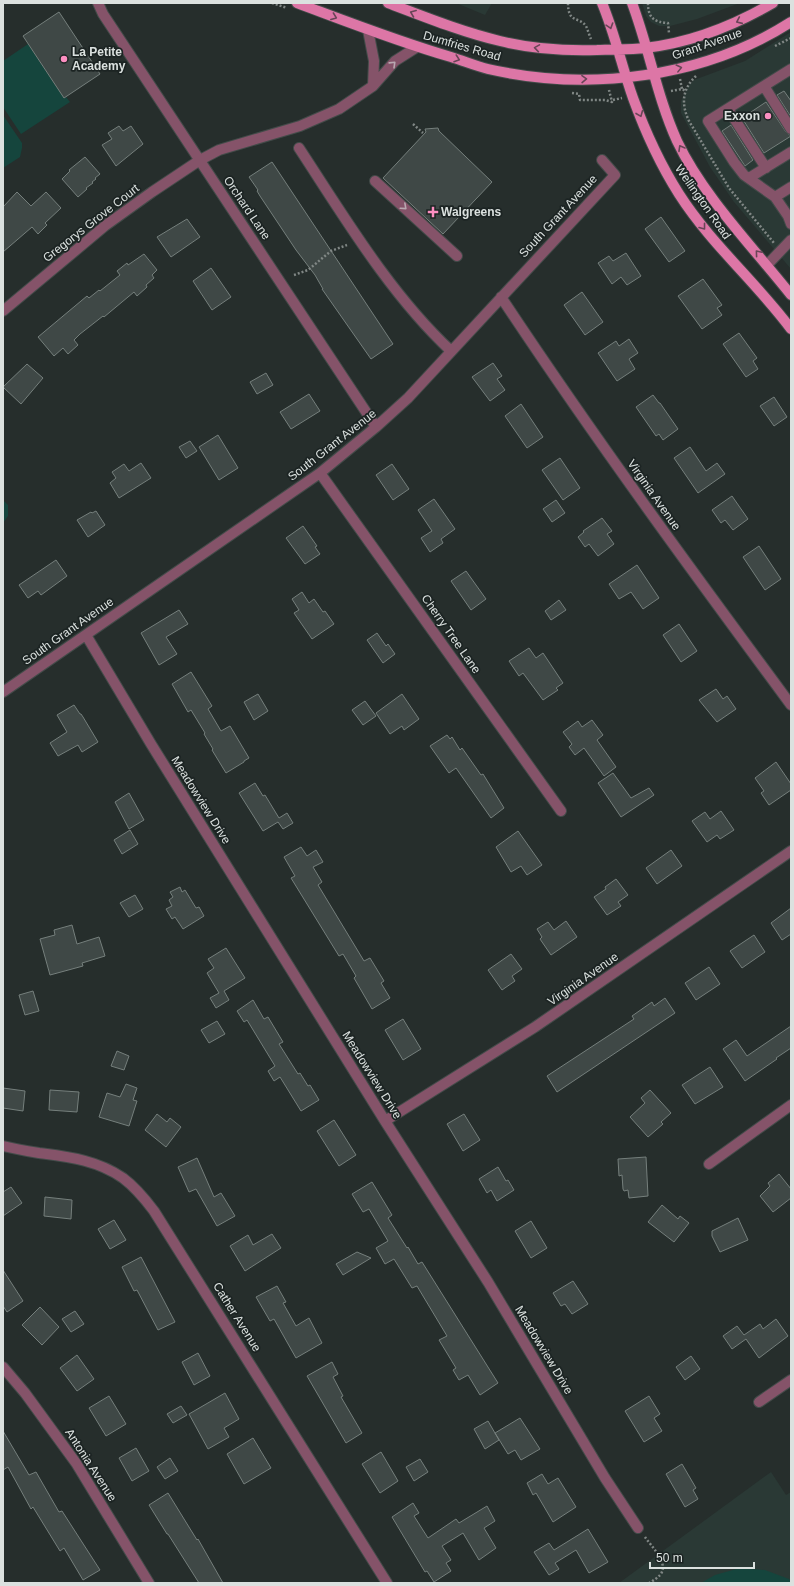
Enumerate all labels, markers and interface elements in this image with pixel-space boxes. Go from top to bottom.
one-way arrow [409,9,416,17]
one-way arrow [330,12,337,20]
one-way arrow [735,16,743,24]
one-way arrow [606,22,614,29]
street label: Grant Avenue [670,25,744,63]
street label: Dumfries Road [422,28,502,64]
one-way arrow [534,44,540,53]
place label: La Petite Academy [72,45,126,73]
marker: La Petite Academy [59,54,69,64]
one-way arrow [453,55,460,63]
one-way arrow [388,61,396,69]
one-way arrow [676,65,682,73]
one-way arrow [581,75,587,83]
place label: Exxon [724,109,760,123]
one-way arrow [635,111,643,118]
marker: Exxon [763,111,773,121]
one-way arrow [679,145,686,153]
street label: Wellington Road [672,162,734,242]
street label: South Grant Avenue [516,172,600,260]
street label: Orchard Lane [221,174,273,243]
street label: Gregorys Grove Court [40,181,142,265]
one-way arrow [399,203,407,210]
place label: Walgreens [441,205,502,219]
marker: Walgreens [428,207,438,217]
one-way arrow [698,223,705,230]
one-way arrow [755,251,762,258]
street label: South Grant Avenue [285,406,379,484]
street label: Virginia Avenue [624,457,684,533]
street label: Cherry Tree Lane [418,592,484,677]
street label: South Grant Avenue [20,594,116,668]
street label: Meadowview Drive [168,754,234,847]
street label: Virginia Avenue [545,949,621,1009]
street label: Meadowview Drive [339,1029,405,1122]
street label: Cather Avenue [210,1280,264,1355]
street label: Meadowview Drive [512,1303,576,1397]
street label: Antonia Avenue [62,1426,120,1504]
scale bar [650,1544,754,1570]
text: 50 m [656,1551,683,1565]

